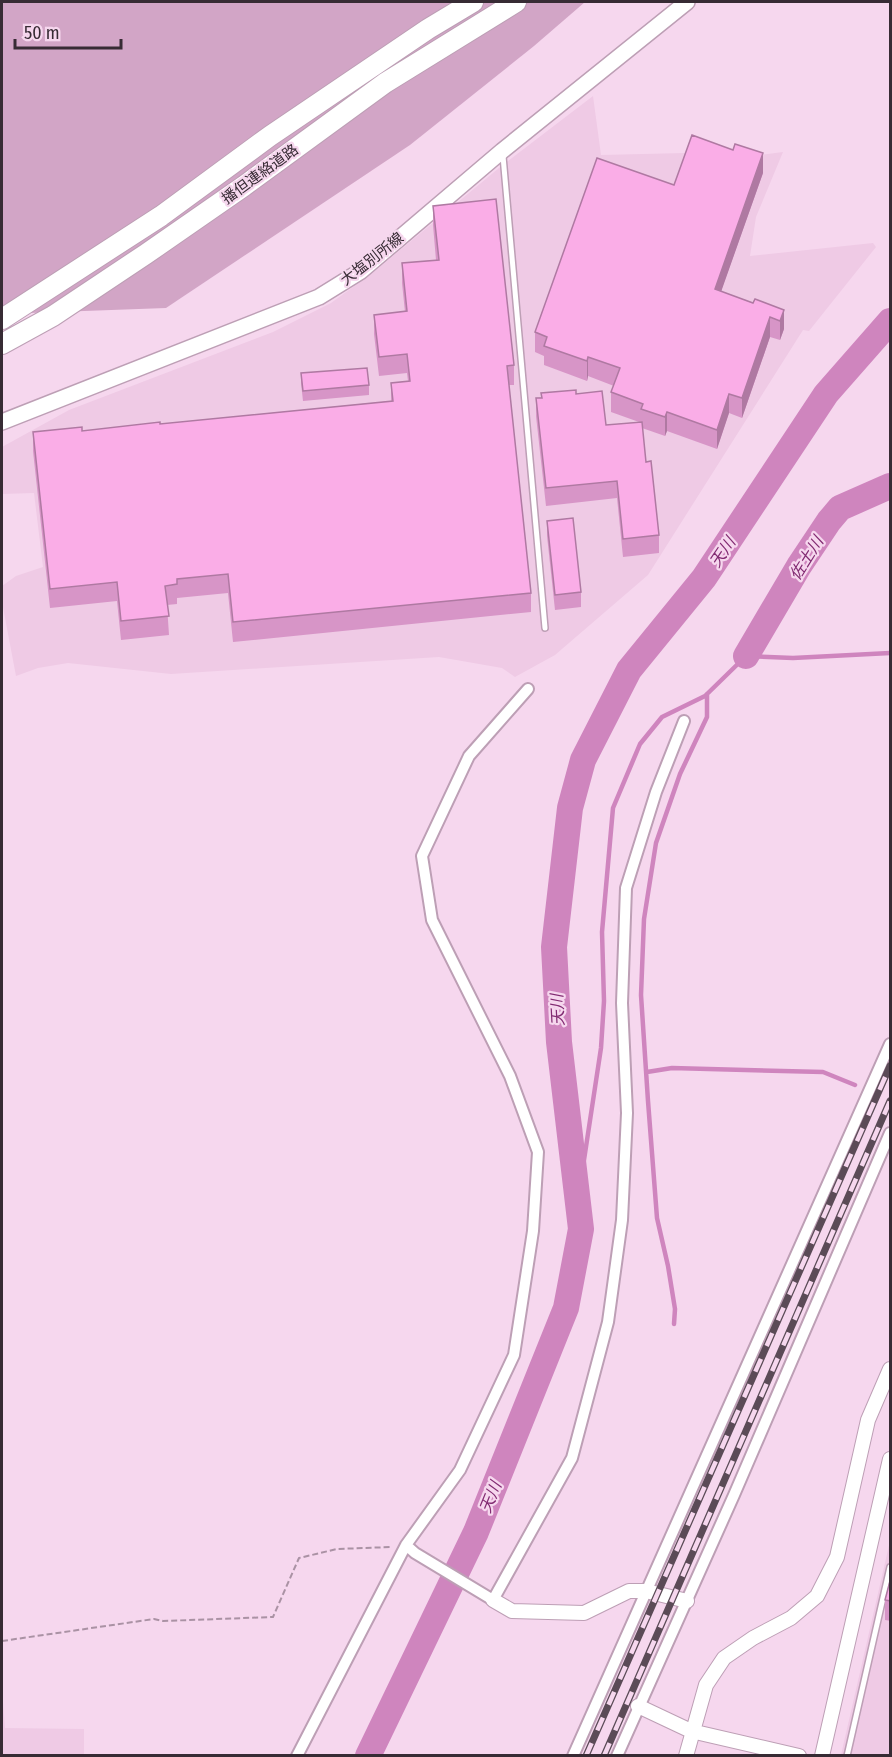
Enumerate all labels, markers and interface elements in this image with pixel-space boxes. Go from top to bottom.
scale bar [15,12,122,50]
text: 50 m [24,22,60,44]
street label: 播但連絡道路 [218,140,302,208]
street label: 大塩別所線 [337,229,407,289]
water label: 佐土川 [786,531,828,584]
water label: 天川 [706,532,740,571]
water label: 天川 [547,992,568,1026]
water label: 天川 [476,1477,506,1516]

